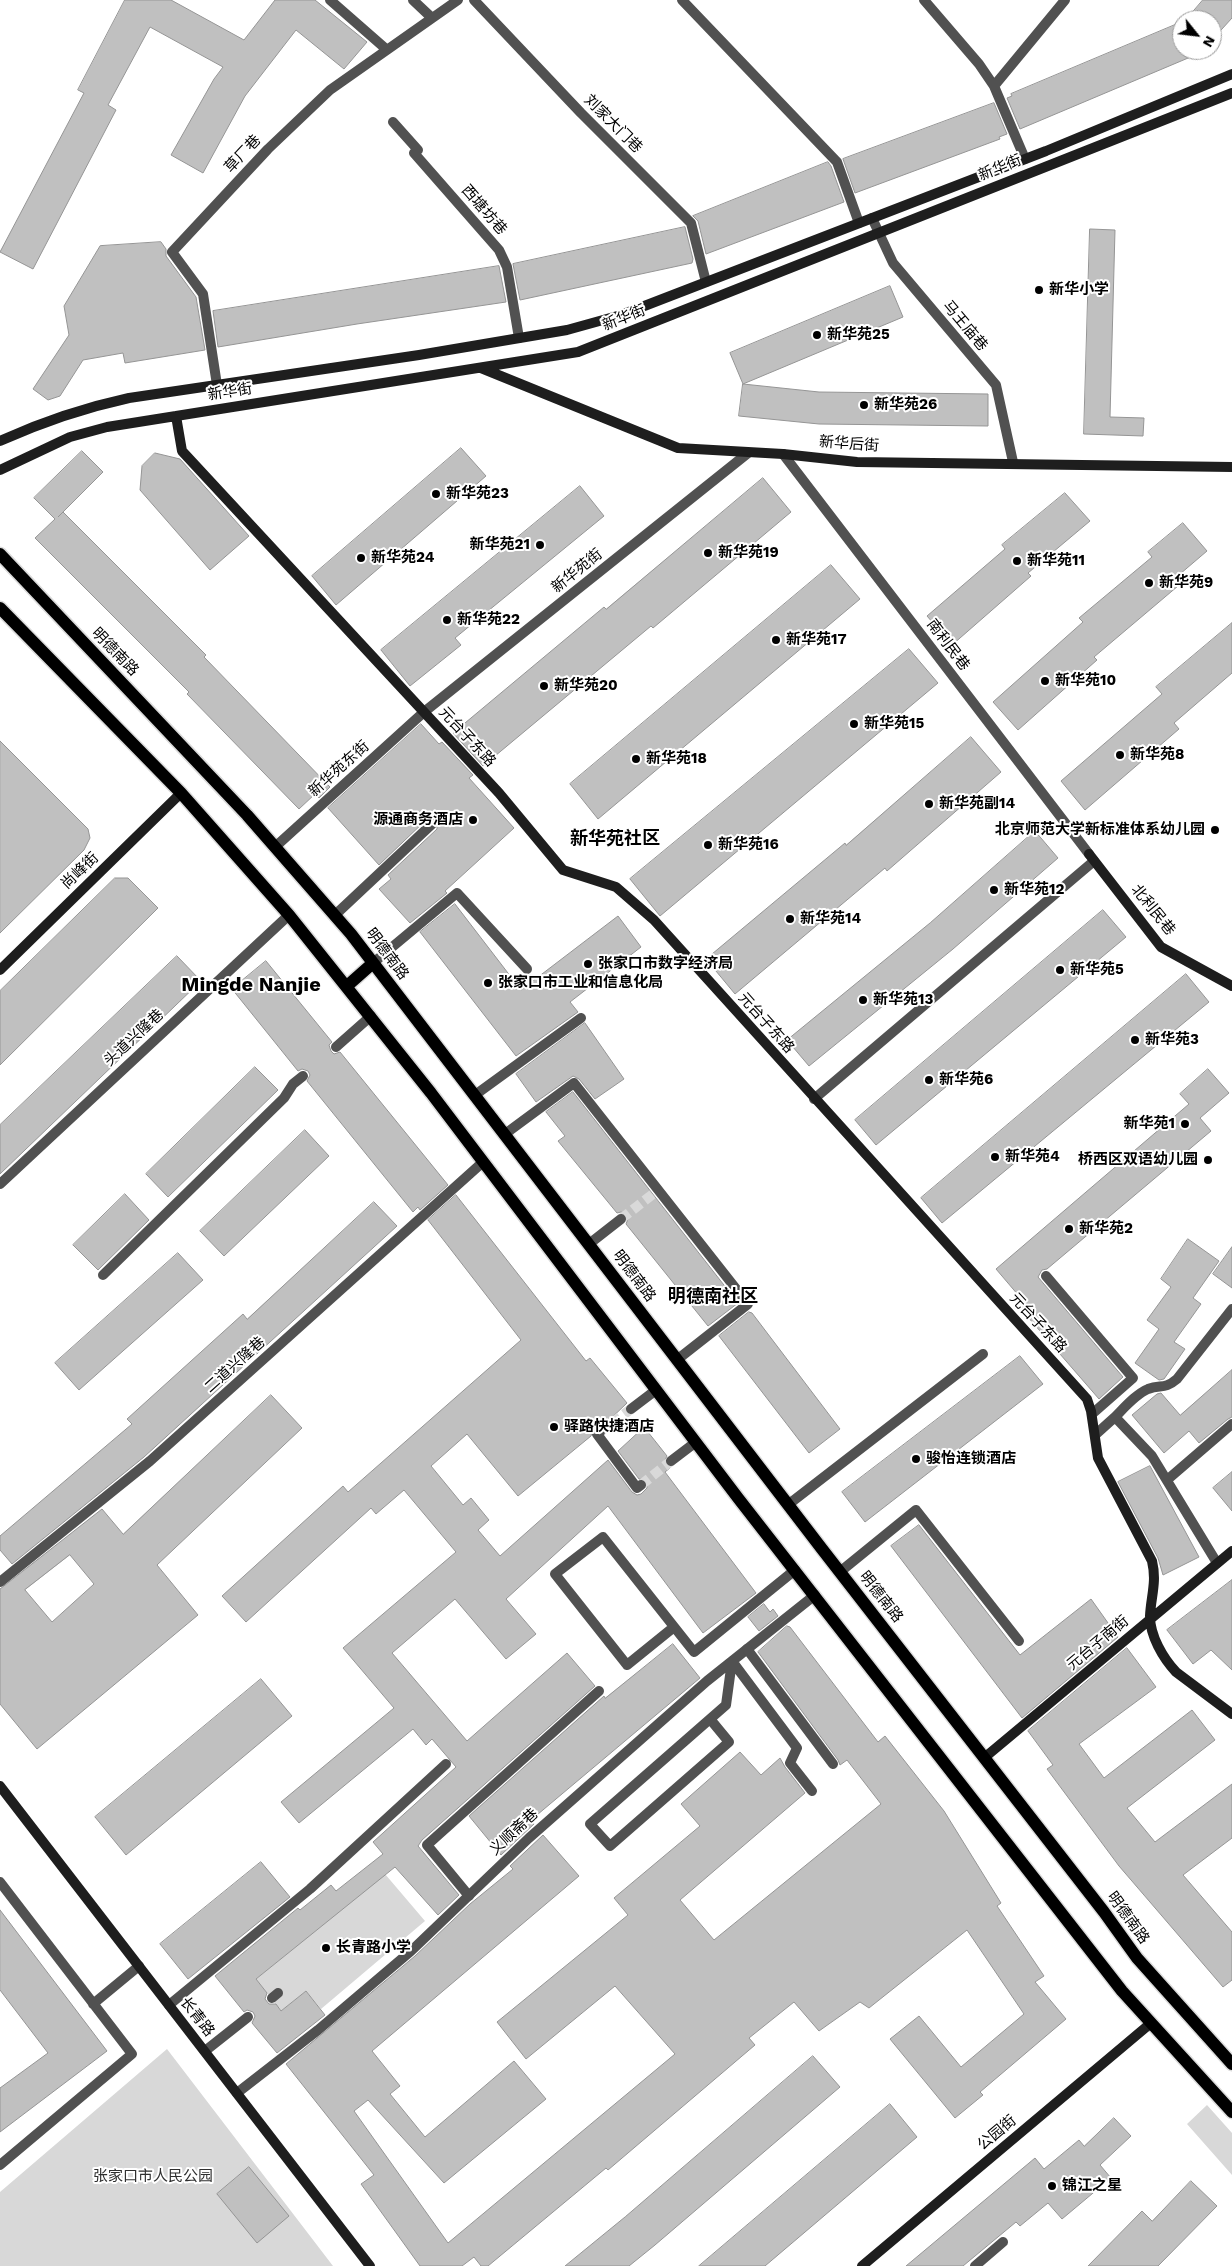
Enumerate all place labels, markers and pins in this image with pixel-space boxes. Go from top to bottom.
place label: 新华小学 [1049,281,1109,299]
marker: 新华小学 [1033,284,1045,296]
place label: 新华苑25 [827,326,890,344]
marker: 新华苑25 [811,329,823,341]
place label: 新华苑26 [874,396,937,414]
marker: 新华苑26 [858,399,870,411]
place label: 新华苑23 [446,485,509,503]
marker: 新华苑23 [430,488,442,500]
place label: 新华苑21 [470,536,530,554]
marker: 新华苑21 [534,539,546,551]
place label: 新华苑19 [718,544,779,562]
marker: 新华苑19 [702,547,714,559]
place label: 新华苑24 [371,549,434,567]
marker: 新华苑24 [355,552,367,564]
place label: 新华苑11 [1027,552,1085,570]
marker: 新华苑11 [1011,555,1023,567]
place label: 新华苑9 [1159,574,1213,592]
marker: 新华苑9 [1143,577,1155,589]
place label: 新华苑22 [457,611,520,629]
marker: 新华苑22 [441,614,453,626]
place label: 新华苑17 [786,631,847,649]
marker: 新华苑17 [770,634,782,646]
place label: 新华苑10 [1055,672,1116,690]
marker: 新华苑10 [1039,675,1051,687]
place label: 新华苑20 [554,677,618,695]
marker: 新华苑20 [538,680,550,692]
place label: 新华苑15 [864,715,924,733]
marker: 新华苑15 [848,718,860,730]
place label: 新华苑8 [1130,746,1184,764]
marker: 新华苑8 [1114,749,1126,761]
place label: 新华苑18 [646,750,707,768]
marker: 新华苑18 [630,753,642,765]
place label: 新华苑副14 [939,795,1015,813]
marker: 新华苑副14 [923,798,935,810]
place label: 源通商务酒店 [373,811,463,829]
marker: 源通商务酒店 [467,814,479,826]
place label: 北京师范大学新标准体系幼儿园 [995,821,1205,839]
marker: 北京师范大学新标准体系幼儿园 [1209,824,1221,836]
place label: 新华苑16 [718,836,779,854]
marker: 新华苑16 [702,839,714,851]
place label: 新华苑12 [1004,881,1064,899]
marker: 新华苑12 [988,884,1000,896]
place label: 新华苑14 [800,910,861,928]
marker: 新华苑14 [784,913,796,925]
place label: 张家口市数字经济局 [598,955,733,973]
marker: 张家口市数字经济局 [582,958,594,970]
place label: 新华苑5 [1070,961,1124,979]
marker: 新华苑5 [1054,964,1066,976]
place label: 张家口市工业和信息化局 [498,974,663,992]
marker: 张家口市工业和信息化局 [482,977,494,989]
place label: 新华苑13 [873,991,933,1009]
marker: 新华苑13 [857,994,869,1006]
place label: 新华苑3 [1145,1031,1199,1049]
marker: 新华苑3 [1129,1034,1141,1046]
place label: 新华苑6 [939,1071,993,1089]
marker: 新华苑6 [923,1074,935,1086]
place label: 新华苑1 [1124,1115,1175,1133]
marker: 新华苑1 [1179,1118,1191,1130]
place label: 新华苑4 [1005,1148,1060,1166]
marker: 新华苑4 [989,1151,1001,1163]
place label: 桥西区双语幼儿园 [1078,1151,1198,1169]
marker: 桥西区双语幼儿园 [1202,1154,1214,1166]
place label: 新华苑2 [1079,1220,1133,1238]
marker: 新华苑2 [1063,1223,1075,1235]
place label: 驿路快捷酒店 [564,1418,654,1436]
marker: 驿路快捷酒店 [548,1421,560,1433]
place label: 骏怡连锁酒店 [926,1450,1016,1468]
marker: 骏怡连锁酒店 [910,1453,922,1465]
place label: 长青路小学 [336,1939,411,1957]
marker: 长青路小学 [320,1942,332,1954]
place label: 锦江之星 [1062,2177,1122,2195]
marker: 锦江之星 [1046,2180,1058,2192]

